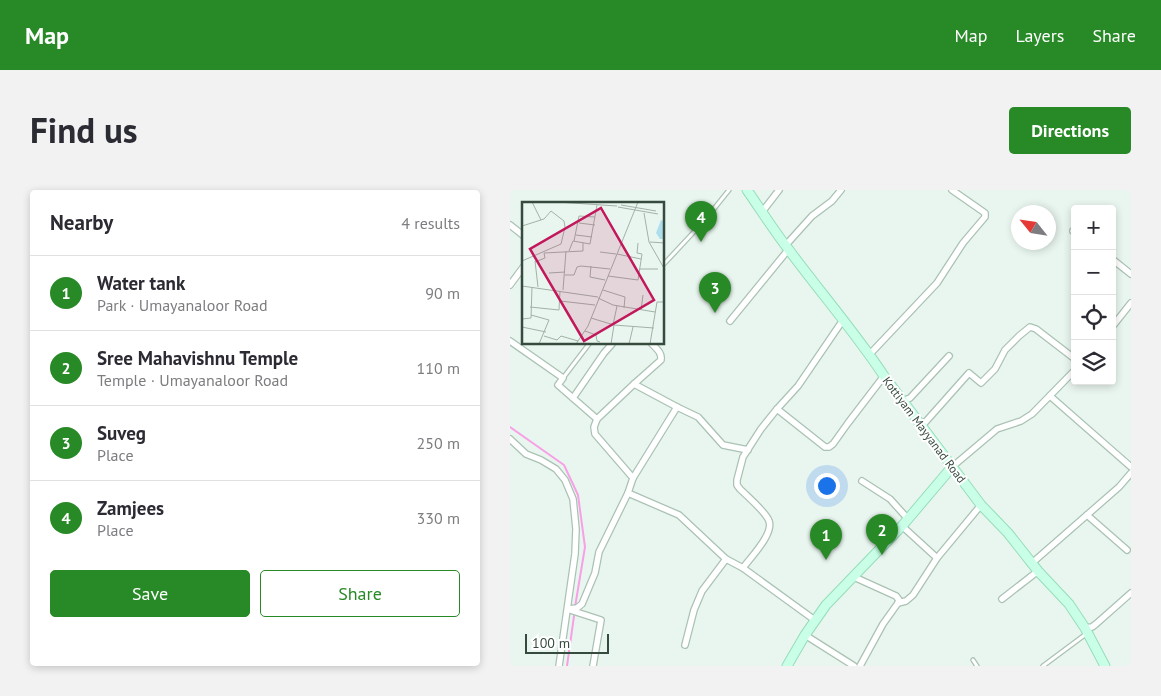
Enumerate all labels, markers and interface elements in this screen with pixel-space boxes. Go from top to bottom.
text: Map [25,20,69,51]
text: Map [955,24,987,47]
text: Layers [1015,24,1064,47]
text: Share [1092,24,1136,47]
text: Find us [30,107,138,153]
button: Directions [1009,107,1131,154]
pin: 4 [685,201,717,242]
inset map [522,202,665,345]
north arrow [1011,205,1056,250]
map controls [1071,205,1116,385]
button: + [1071,205,1116,250]
text: Nearby [50,209,113,236]
text: 4 results [401,213,460,233]
button: − [1071,250,1116,295]
text: Water tank [97,271,185,295]
pin: 3 [699,272,731,313]
text: 1 [61,283,71,303]
text: 90 m [425,283,460,303]
text: Park · Umayanaloor Road [97,295,268,315]
button: locate [1071,295,1116,340]
button: layers [1071,340,1116,385]
text: Sree Mahavishnu Temple [97,346,298,370]
text: 2 [61,358,71,378]
text: 110 m [417,358,460,378]
text: Temple · Umayanaloor Road [97,370,288,390]
street label: Kottiyam Mayyanad Road [880,374,969,486]
text: Suveg [97,421,146,445]
text: 3 [61,433,71,453]
text: 250 m [417,433,460,453]
text: Place [97,445,134,465]
your location [814,473,840,499]
text: Zamjees [97,496,164,520]
text: 4 [61,508,71,528]
text: 330 m [417,508,460,528]
pin: 2 [866,514,898,555]
pin: 1 [810,519,842,560]
text: Place [97,520,134,540]
button: Save [50,570,250,617]
button: Share [260,570,460,617]
scale bar [525,631,609,654]
text: 100 m [532,634,570,652]

